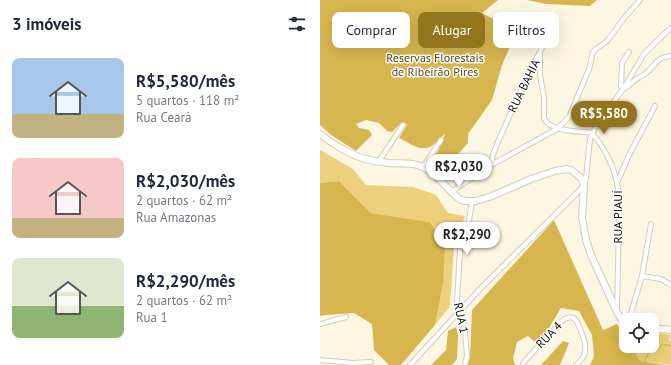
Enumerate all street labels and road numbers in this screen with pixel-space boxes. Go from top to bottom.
street label: RUA BAHIA [504,57,543,115]
street label: RUA PIAUÍ [610,190,625,244]
street label: RUA 1 [451,301,472,335]
street label: RUA 4 [532,318,565,351]

